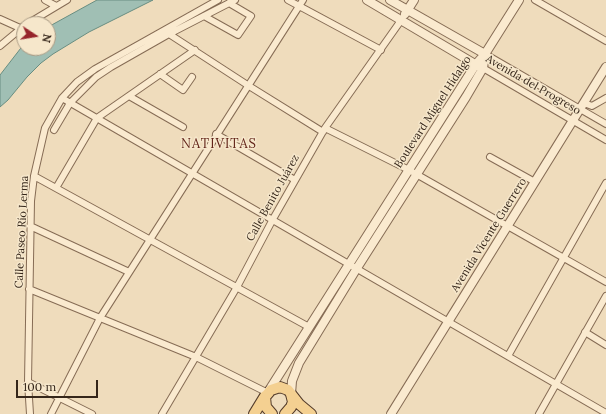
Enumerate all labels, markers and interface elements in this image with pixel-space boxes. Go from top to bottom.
north arrow [16,16,56,56]
text: N [39,33,54,44]
street label: Avenida del Progreso [483,52,583,118]
street label: Boulevard Miguel Hidalgo [392,53,474,171]
district label: NATIVITAS [181,136,257,152]
street label: Calle Benito Juárez [244,152,302,244]
street label: Calle Paseo Río Lerma [12,175,32,289]
street label: Avenida Vicente Guerrero [448,176,530,294]
scale bar [18,372,100,398]
text: 100 m [23,379,56,394]

